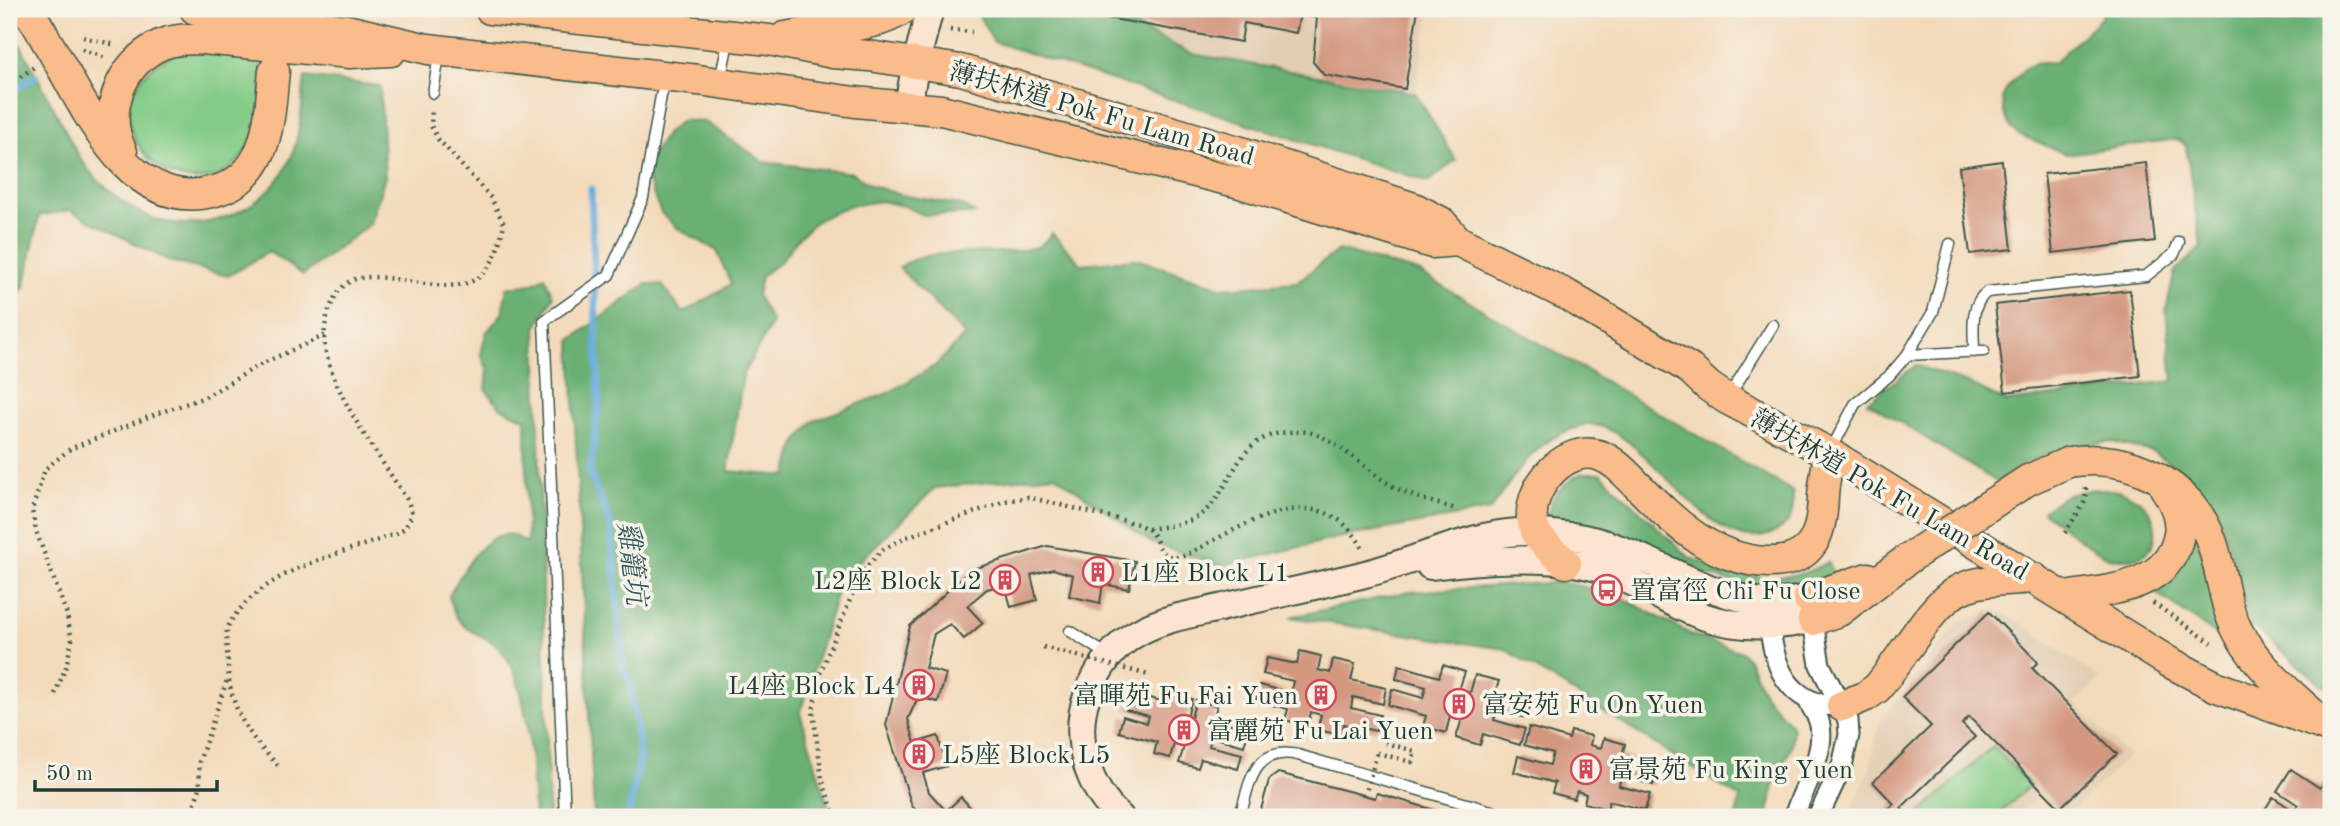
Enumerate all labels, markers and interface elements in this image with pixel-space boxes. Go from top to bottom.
street label: 薄扶林道 Pok Fu Lam Road [946,57,1258,171]
street label: 薄扶林道 Pok Fu Lam Road [1746,404,2033,586]
water label: 雞籠坑 [611,520,653,611]
building icon: L1座 Block L1 [1081,555,1115,589]
place label: L1座 Block L1 [1121,559,1289,587]
building icon: L2座 Block L2 [988,563,1022,597]
place label: L2座 Block L2 [814,567,982,595]
bus stop icon: 置富徑 Chi Fu Close [1590,573,1624,607]
place label: 置富徑 Chi Fu Close [1630,576,1860,605]
building icon: L4座 Block L4 [902,668,936,702]
place label: L4座 Block L4 [728,672,896,700]
building icon: 富暉苑 Fu Fai Yuen [1304,678,1338,712]
place label: 富暉苑 Fu Fai Yuen [1073,681,1298,710]
building icon: 富安苑 Fu On Yuen [1442,687,1476,721]
place label: 富安苑 Fu On Yuen [1482,690,1704,719]
building icon: 富麗苑 Fu Lai Yuen [1167,713,1201,747]
place label: 富麗苑 Fu Lai Yuen [1207,716,1434,745]
building icon: L5座 Block L5 [902,737,936,771]
place label: L5座 Block L5 [942,741,1110,769]
scale bar [35,749,217,793]
building icon: 富景苑 Fu King Yuen [1569,752,1603,786]
place label: 富景苑 Fu King Yuen [1609,755,1853,784]
text: 50 m [46,764,93,785]

